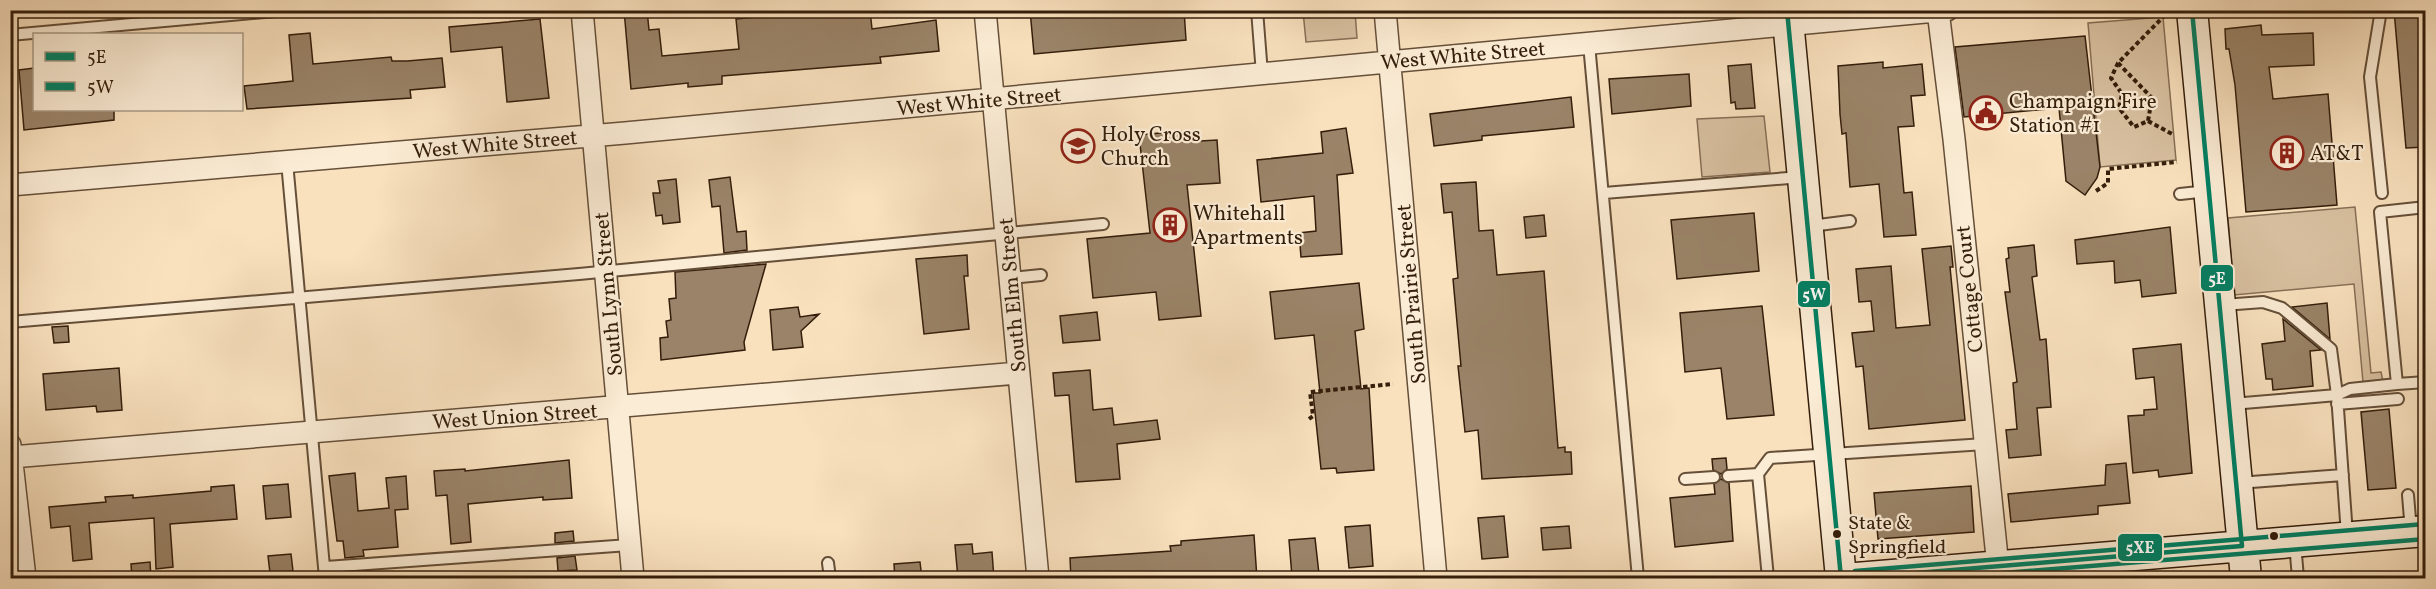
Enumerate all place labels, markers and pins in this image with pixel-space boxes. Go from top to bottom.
place label: Champaign Fire Station #1 [2009,88,2157,141]
public building icon: Champaign Fire Station #1 [1968,95,2004,131]
place label: Holy Cross Church [1101,121,1201,174]
school or university icon: Holy Cross Church [1060,128,1096,164]
building icon: AT&T [2269,135,2305,171]
place label: AT&T [2310,140,2363,169]
place label: Whitehall Apartments [1193,200,1303,253]
building icon: Whitehall Apartments [1152,207,1188,243]
place label: State & Springfield [1848,510,1946,562]
marker: State & Springfield [1831,528,1843,540]
unlabelled marker [2268,530,2280,542]

